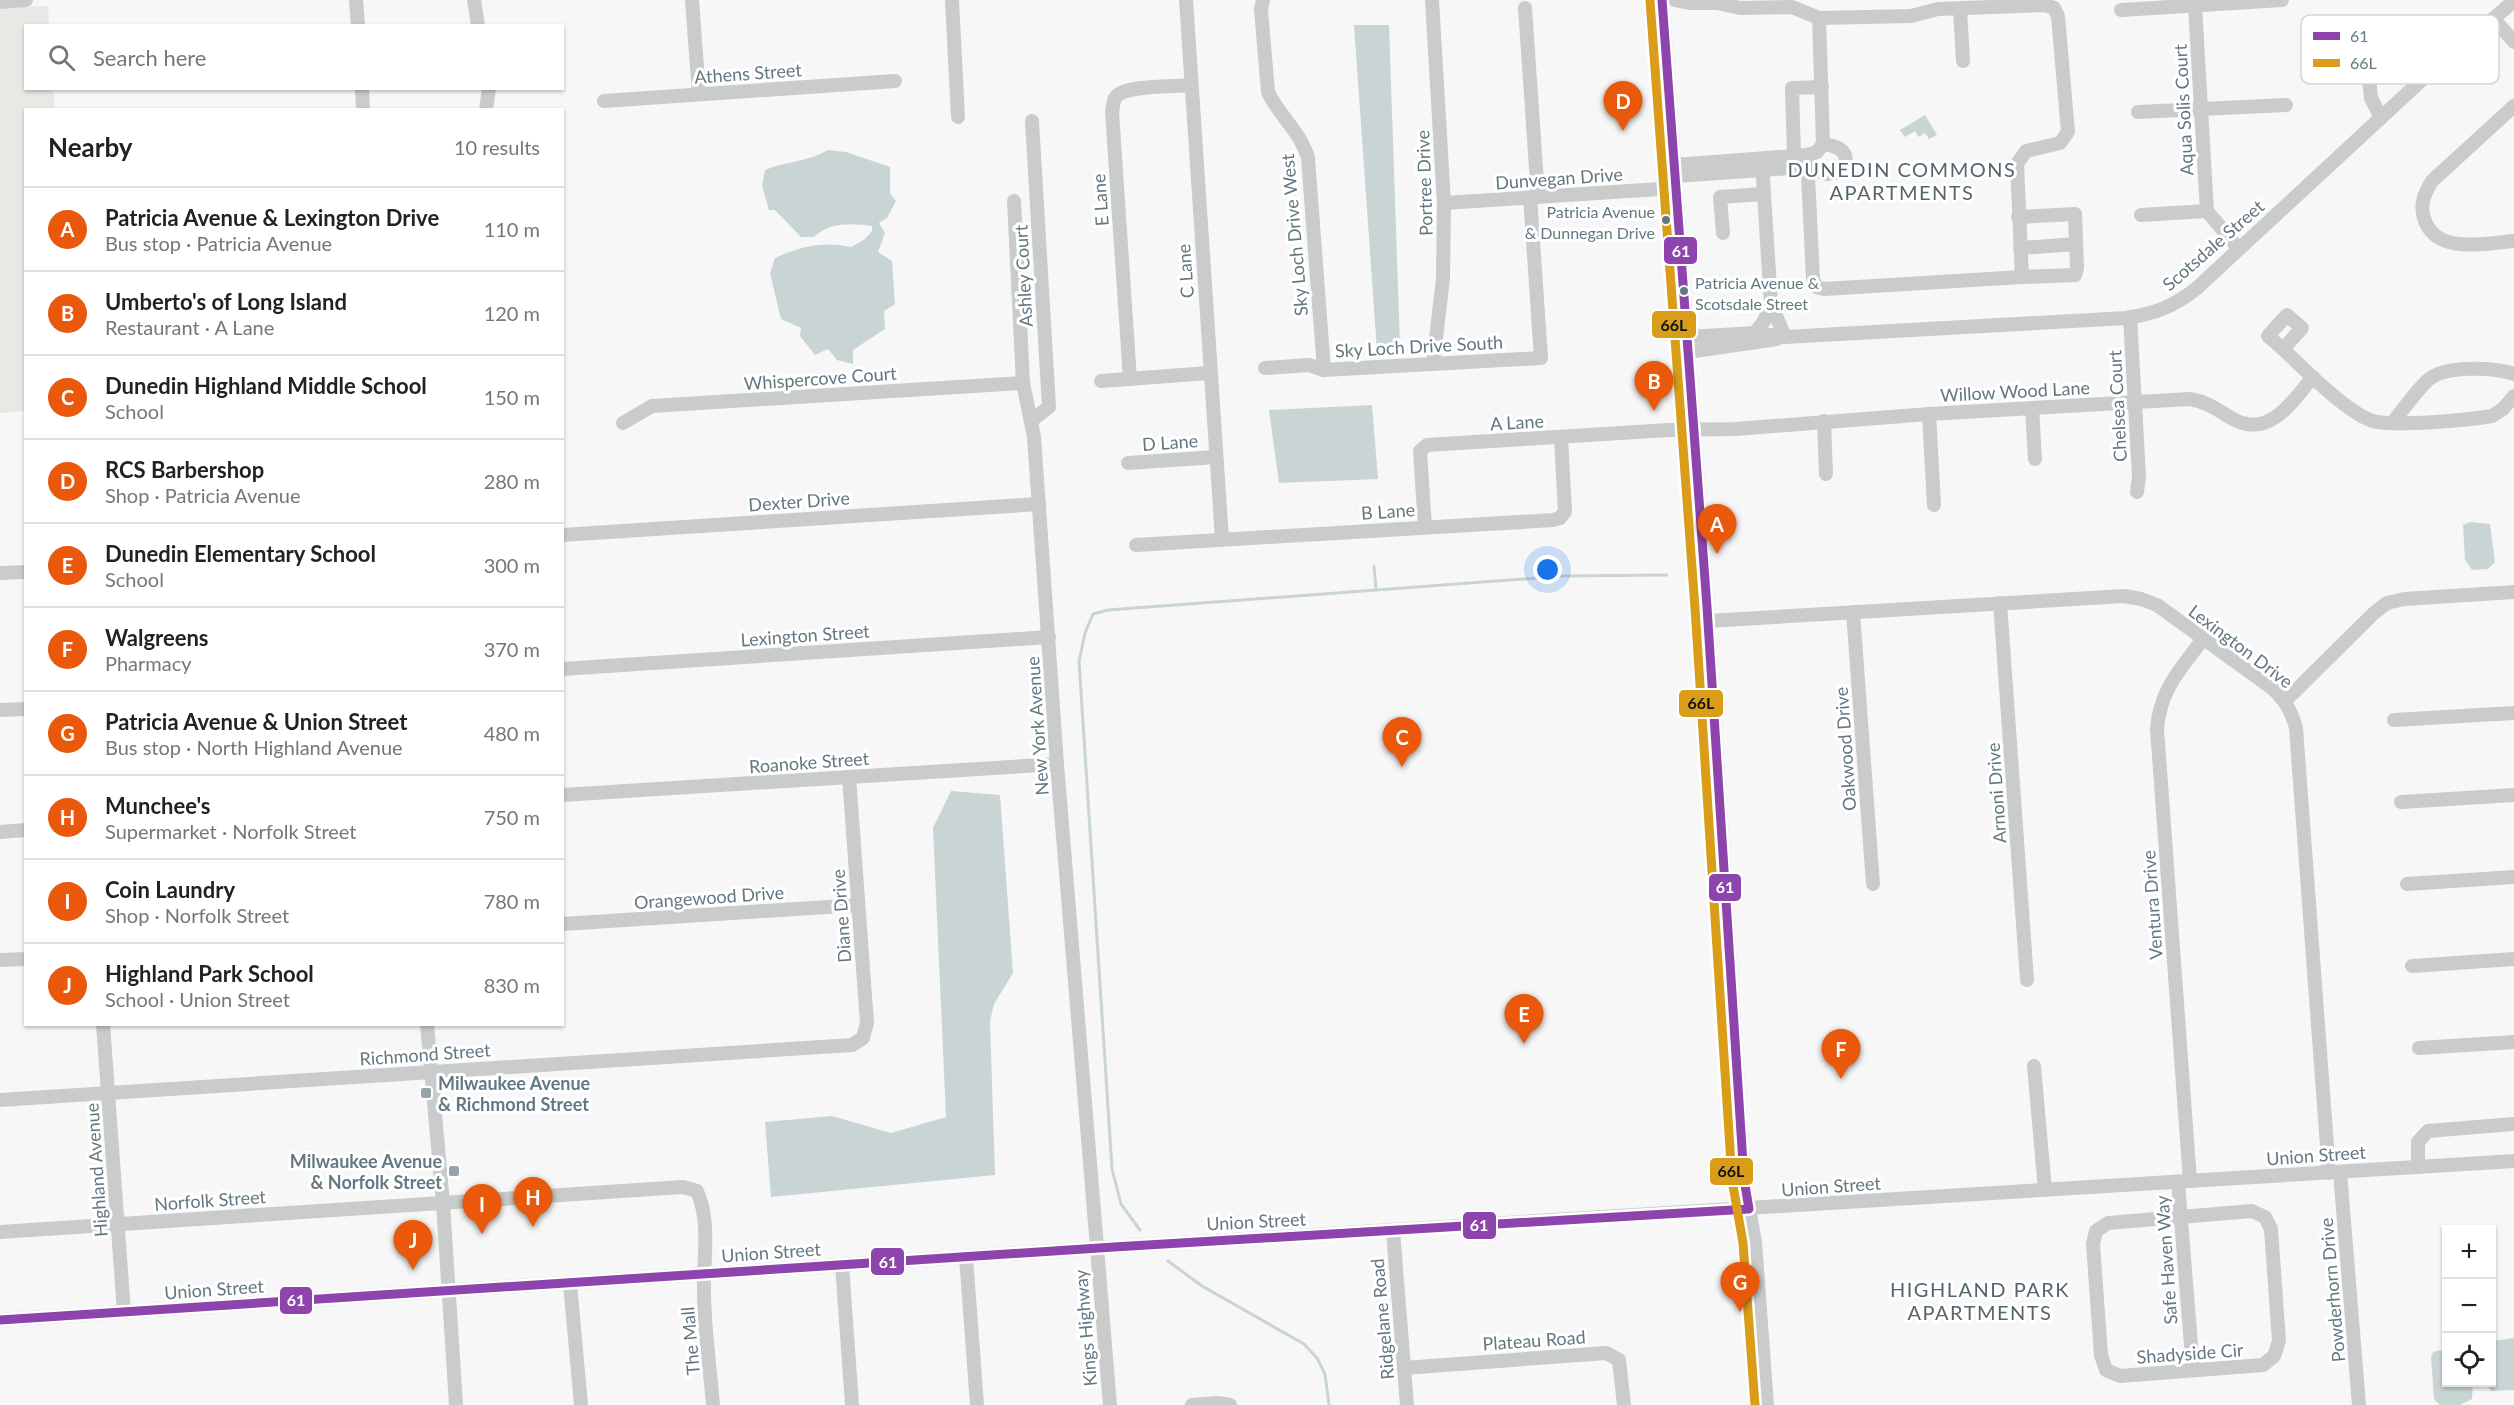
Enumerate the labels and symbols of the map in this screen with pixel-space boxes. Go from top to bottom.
legend [2301,15,2499,84]
text: 61 [2350,26,2369,45]
street label: Aqua Solis Court [2169,43,2197,176]
text: 66L [2350,53,2377,72]
street label: Athens Street [694,58,803,88]
pin: D [1604,82,1642,131]
street label: Portree Drive [1411,130,1437,236]
street label: Sky Loch Drive West [1276,152,1312,317]
district label: DUNEDIN COMMONS APARTMENTS [1788,157,2016,204]
street label: Dunvegan Drive [1494,163,1624,193]
street label: E Lane [1087,173,1113,227]
street label: Scotsdale Street [2158,195,2269,295]
place label: Patricia Avenue & Dunnegan Drive [1525,202,1655,242]
marker: Patricia Avenue & Dunnegan Drive [1660,214,1672,226]
street label: Ashley Court [1009,224,1037,328]
line badge: 61 [1663,236,1698,265]
text: 61 [1672,241,1690,260]
street label: C Lane [1172,243,1198,299]
place label: Patricia Avenue & Scotsdale Street [1695,273,1820,313]
marker: Patricia Avenue & Scotsdale Street [1678,285,1690,297]
line badge: 66L [1651,310,1697,339]
text: 66L [1661,315,1688,334]
street label: Sky Loch Drive South [1334,331,1504,361]
street label: Chelsea Court [2103,349,2131,462]
street label: Whispercove Court [743,362,898,394]
pin: B [1634,362,1674,411]
street label: Willow Wood Lane [1939,376,2091,406]
street label: A Lane [1489,410,1545,434]
street label: D Lane [1141,429,1199,455]
street label: Dexter Drive [748,486,850,516]
street label: B Lane [1360,498,1416,524]
pin: A [1698,504,1736,554]
your location [1533,555,1562,584]
street label: Lexington Drive [2185,600,2297,692]
street label: Lexington Street [740,619,871,650]
street label: New York Avenue [1021,656,1053,796]
street label: Oakwood Drive [1830,686,1860,812]
line badge: 66L [1678,689,1724,718]
text: 66L [1688,693,1715,712]
pin: C [1382,718,1422,767]
street label: Arnoni Drive [1982,742,2010,844]
street label: Roanoke Street [748,747,870,777]
street label: Ventura Drive [2137,850,2167,960]
street label: Diane Drive [827,868,855,964]
line badge: 61 [1708,873,1742,902]
text: 61 [1716,877,1734,896]
street label: Orangewood Drive [633,881,785,913]
pin: E [1504,994,1544,1044]
pin: F [1822,1030,1860,1079]
street label: Richmond Street [359,1038,492,1070]
place label: Milwaukee Avenue & Richmond Street [438,1072,591,1115]
marker: Milwaukee Avenue & Richmond Street [419,1086,433,1100]
street label: Highland Avenue [80,1102,112,1238]
street label: Union Street [2266,1141,2367,1169]
place label: Milwaukee Avenue & Norfolk Street [290,1150,442,1193]
line badge: 66L [1709,1157,1754,1186]
text: 66L [1718,1161,1745,1180]
marker: Milwaukee Avenue & Norfolk Street [447,1164,461,1178]
street label: Union Street [1781,1172,1882,1200]
pin: H [514,1178,552,1227]
pin: I [462,1184,502,1234]
street label: Norfolk Street [153,1185,267,1215]
street label: Safe Haven Way [2150,1194,2181,1325]
street label: Union Street [1206,1207,1307,1235]
line badge: 61 [1462,1211,1497,1240]
text: 61 [1470,1215,1488,1234]
street label: Powderhorn Drive [2315,1217,2349,1363]
pin: J [394,1220,432,1270]
street label: Union Street [721,1238,822,1266]
line badge: 61 [870,1247,905,1276]
text: 61 [879,1252,897,1271]
street label: Ridgelane Road [1366,1257,1398,1381]
pin: G [1720,1262,1760,1312]
street label: Kings Highway [1069,1268,1101,1387]
street label: Union Street [164,1275,265,1303]
district label: HIGHLAND PARK APARTMENTS [1890,1277,2070,1324]
line badge: 61 [279,1286,313,1315]
text: 61 [287,1290,305,1309]
street label: The Mall [676,1306,704,1376]
street label: Plateau Road [1482,1325,1586,1355]
street label: Shadyside Cir [2136,1338,2245,1368]

